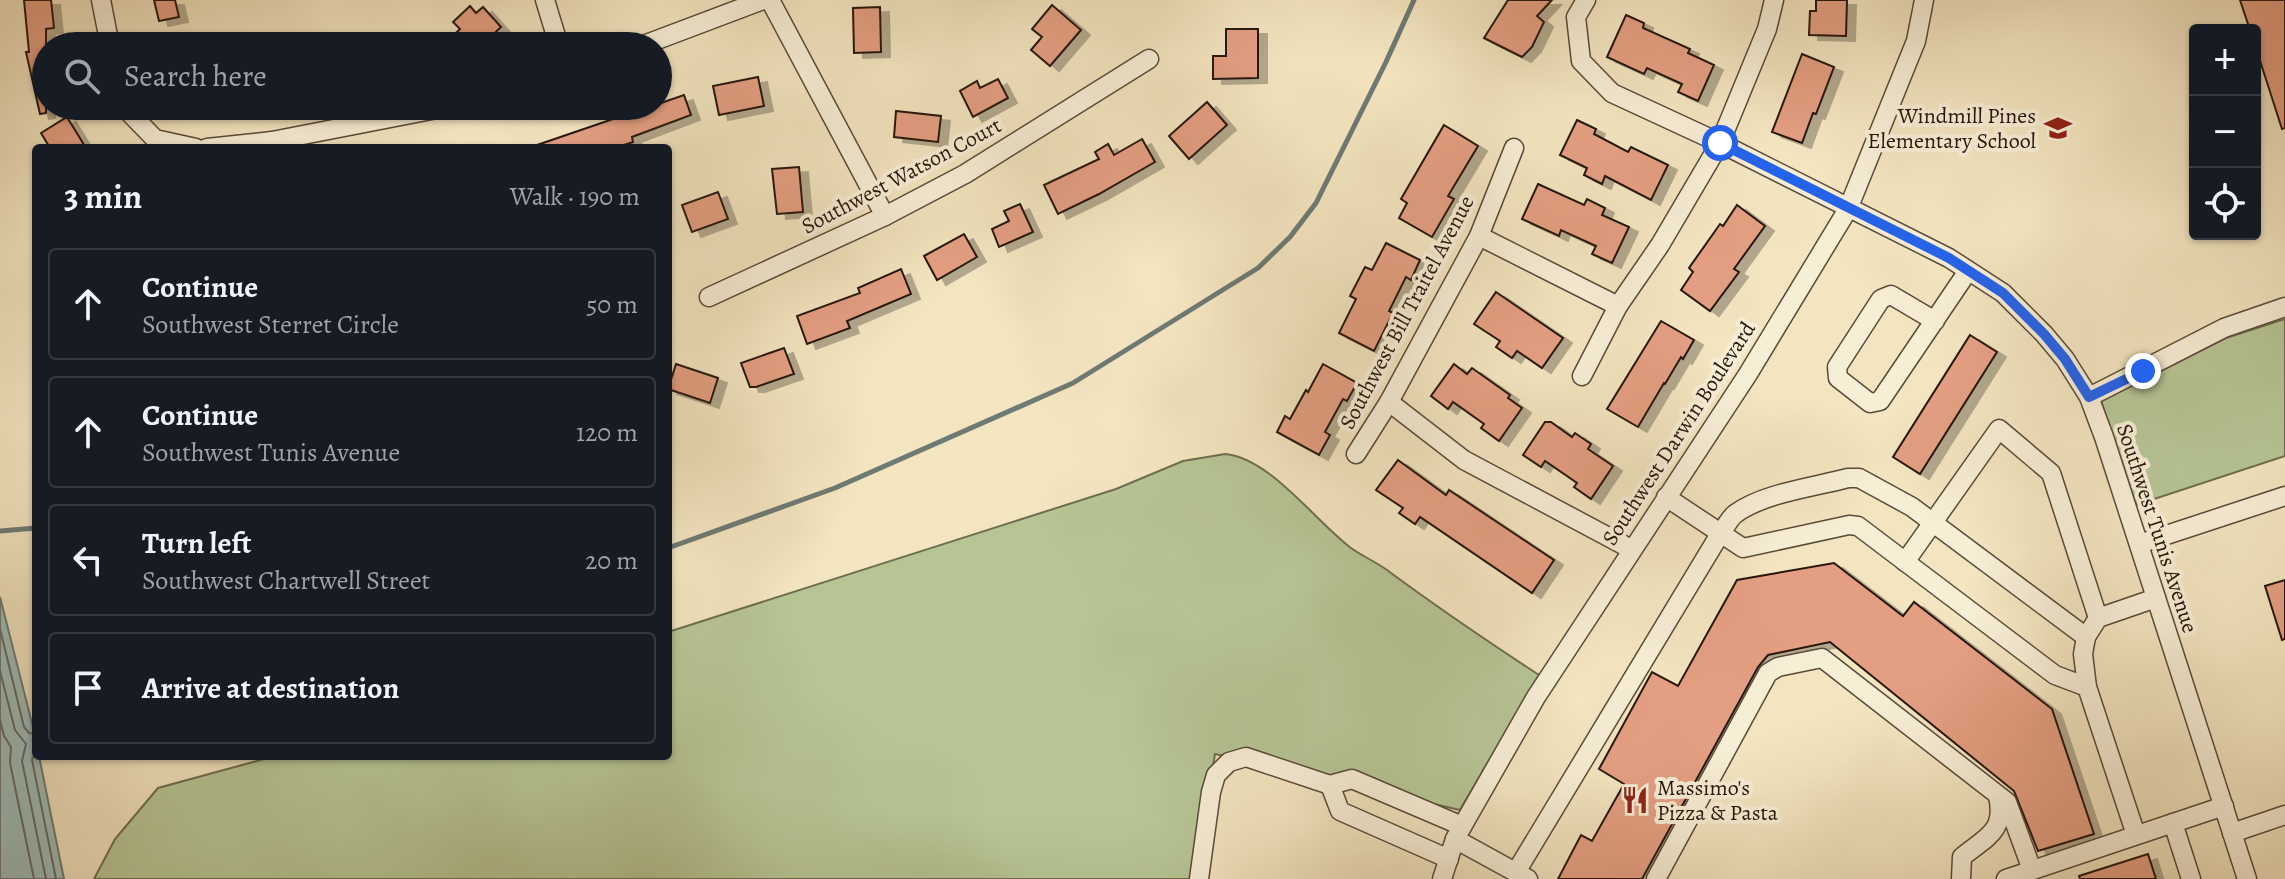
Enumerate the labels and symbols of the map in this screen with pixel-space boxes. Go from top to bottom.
place label: Windmill Pines Elementary School [1868,101,2036,156]
street label: Southwest Watson Court [796,110,1007,241]
school or university icon: Windmill Pines Elementary School [2043,113,2073,143]
route start [1702,125,1738,161]
street label: Southwest Bill Traitel Avenue [1332,190,1481,435]
street label: Southwest Darwin Boulevard [1595,316,1763,551]
route end [2125,353,2161,389]
street label: Southwest Tunis Avenue [2109,420,2205,637]
place label: Massimo's Pizza & Pasta [1657,773,1779,828]
restaurant icon: Massimo's Pizza & Pasta [1620,785,1650,815]

